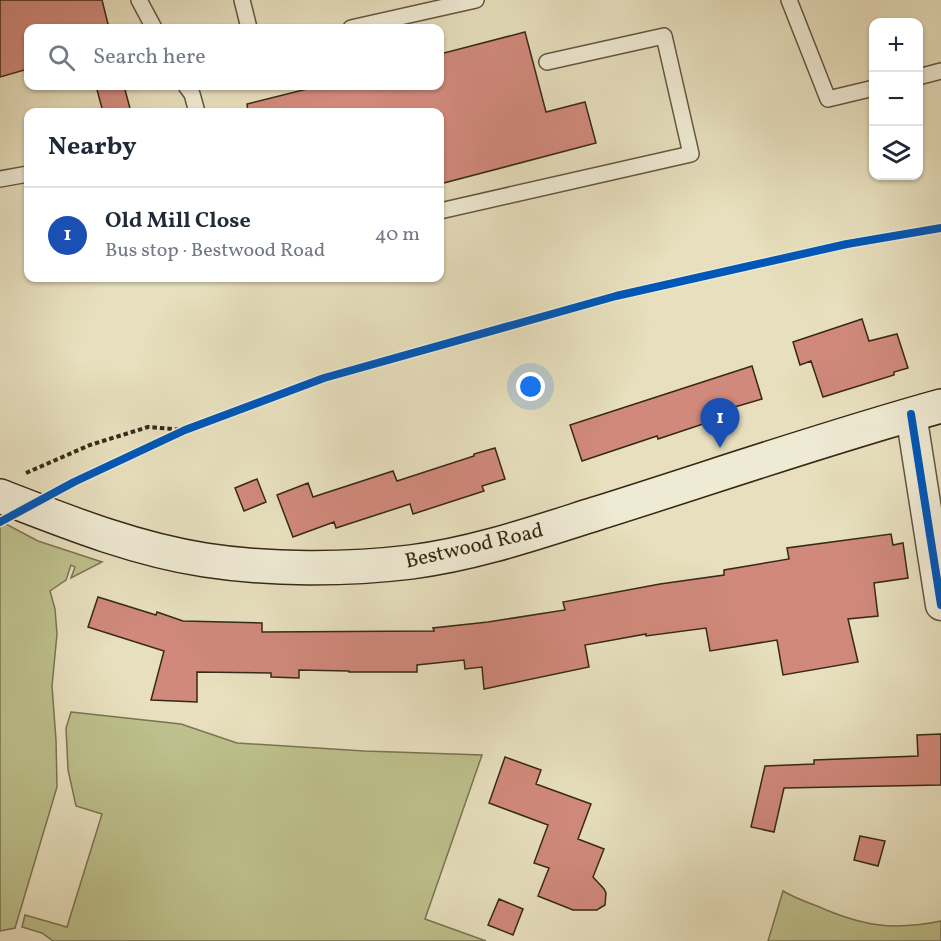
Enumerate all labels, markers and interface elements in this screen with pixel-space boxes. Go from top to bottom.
map controls [869,18,923,180]
button: + [869,18,923,72]
search box [24,24,444,90]
icon: search [45,41,78,74]
text: Search here [93,42,206,73]
button: − [869,72,923,126]
button: layers [869,126,923,180]
text: Nearby [48,129,137,165]
text: Old Mill Close [105,206,251,237]
text: 1 [63,221,72,249]
text: 40 m [375,221,420,249]
text: Bus stop · Bestwood Road [105,237,325,265]
your location [516,372,545,401]
pin: 1 [700,398,740,448]
street label: Bestwood Road [402,516,546,576]

